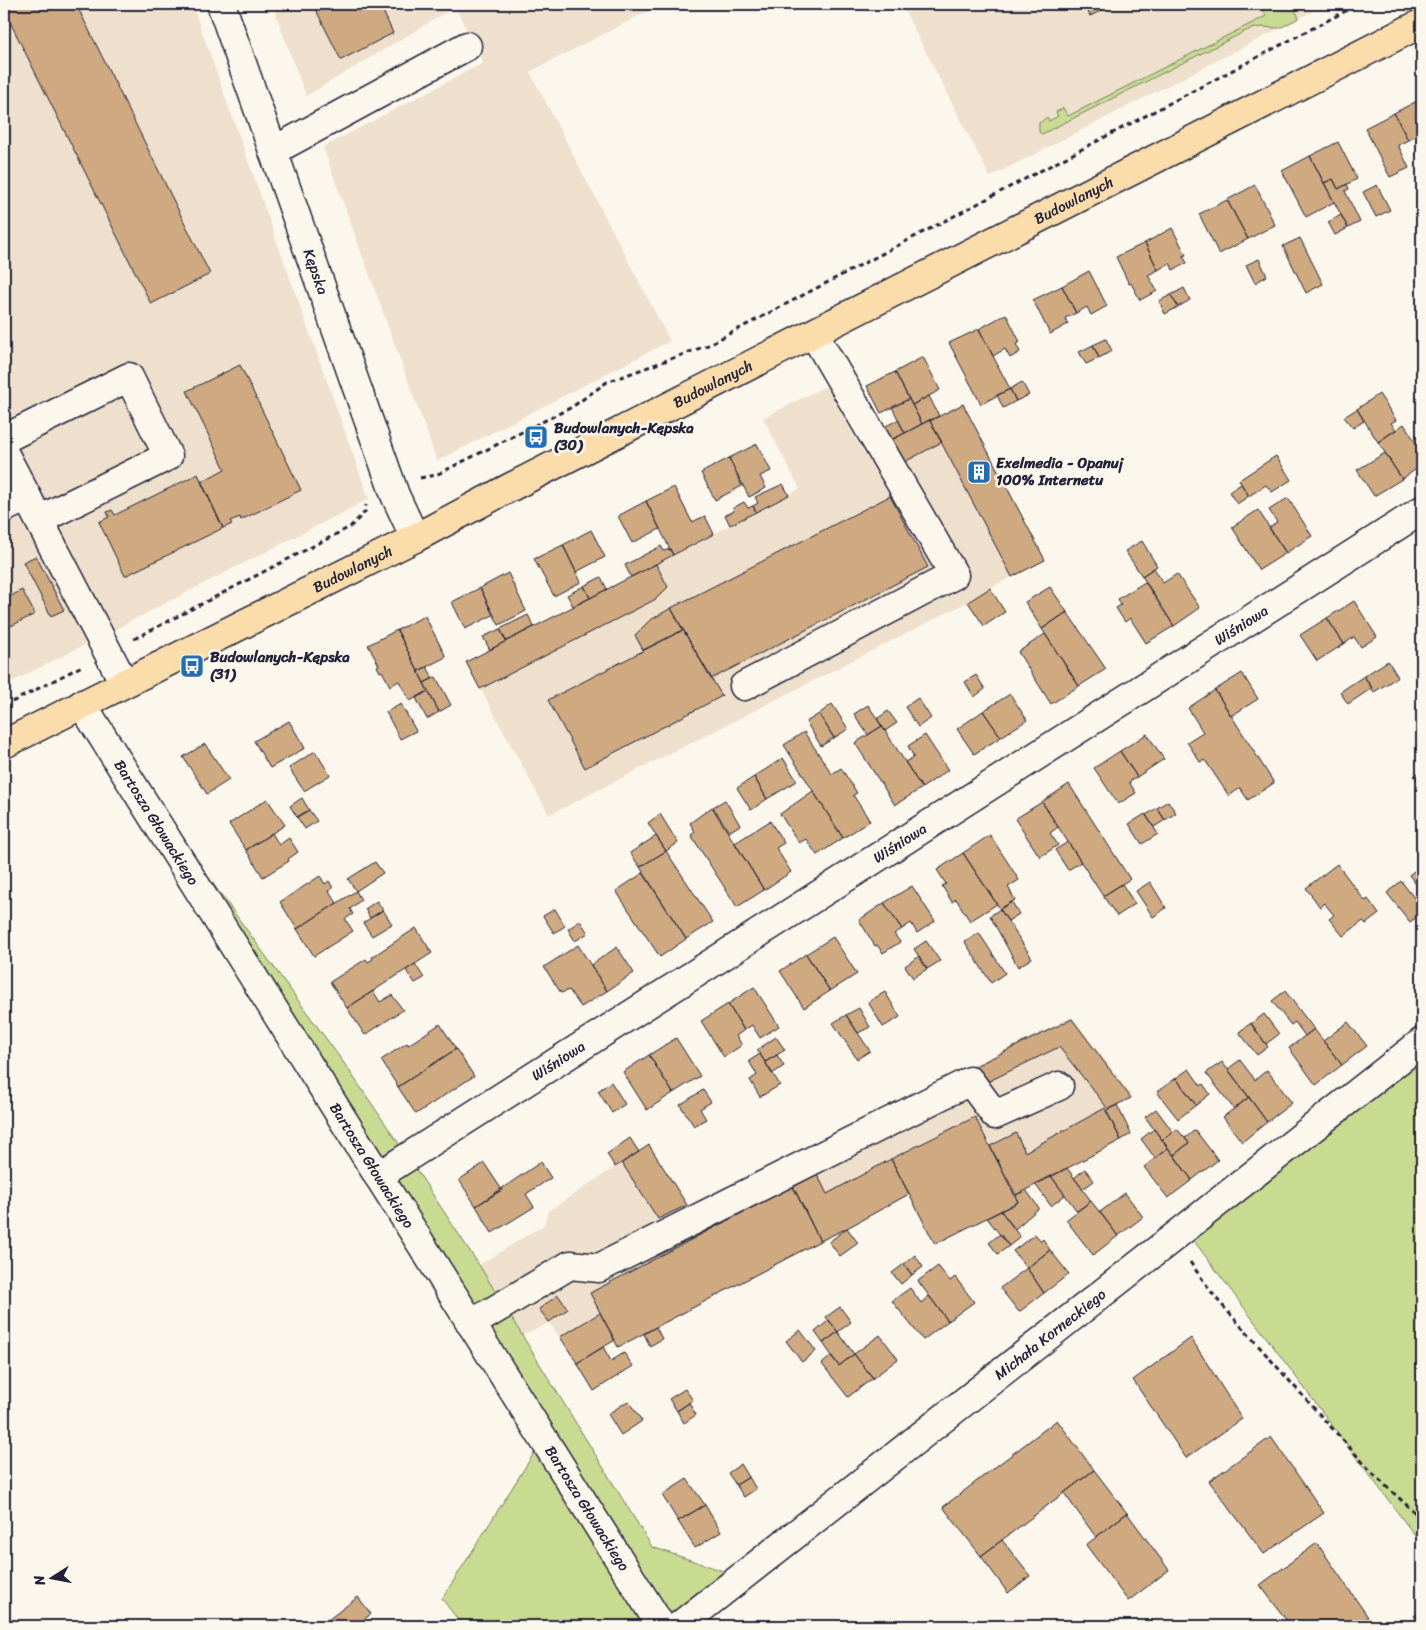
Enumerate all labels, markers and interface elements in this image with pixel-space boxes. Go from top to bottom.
street label: Budowlanych [1029,169,1118,232]
street label: Kępska [296,245,336,299]
street label: Budowlanych [668,353,757,415]
place label: Budowlanych-Kępska (30) [554,415,694,458]
bus stop icon: Budowlanych-Kępska (30) [523,424,549,450]
place label: Exelmedia - Opanuj 100% Internetu [996,450,1125,493]
building icon: Exelmedia - Opanuj 100% Internetu [966,459,992,485]
street label: Budowlanych [308,538,397,600]
street label: Wiśniowa [1209,598,1274,652]
place label: Budowlanych-Kępska (31) [210,644,350,687]
bus stop icon: Budowlanych-Kępska (31) [179,653,205,679]
street label: Bartosza Głowackiego [107,755,206,891]
street label: Wiśniowa [867,816,933,870]
street label: Wiśniowa [526,1034,591,1088]
street label: Bartosza Głowackiego [322,1097,421,1234]
street label: Michała Korneckiego [988,1282,1112,1387]
street label: Bartosza Głowackiego [538,1440,637,1577]
north arrow [28,1552,78,1602]
text: N [26,1573,53,1589]

